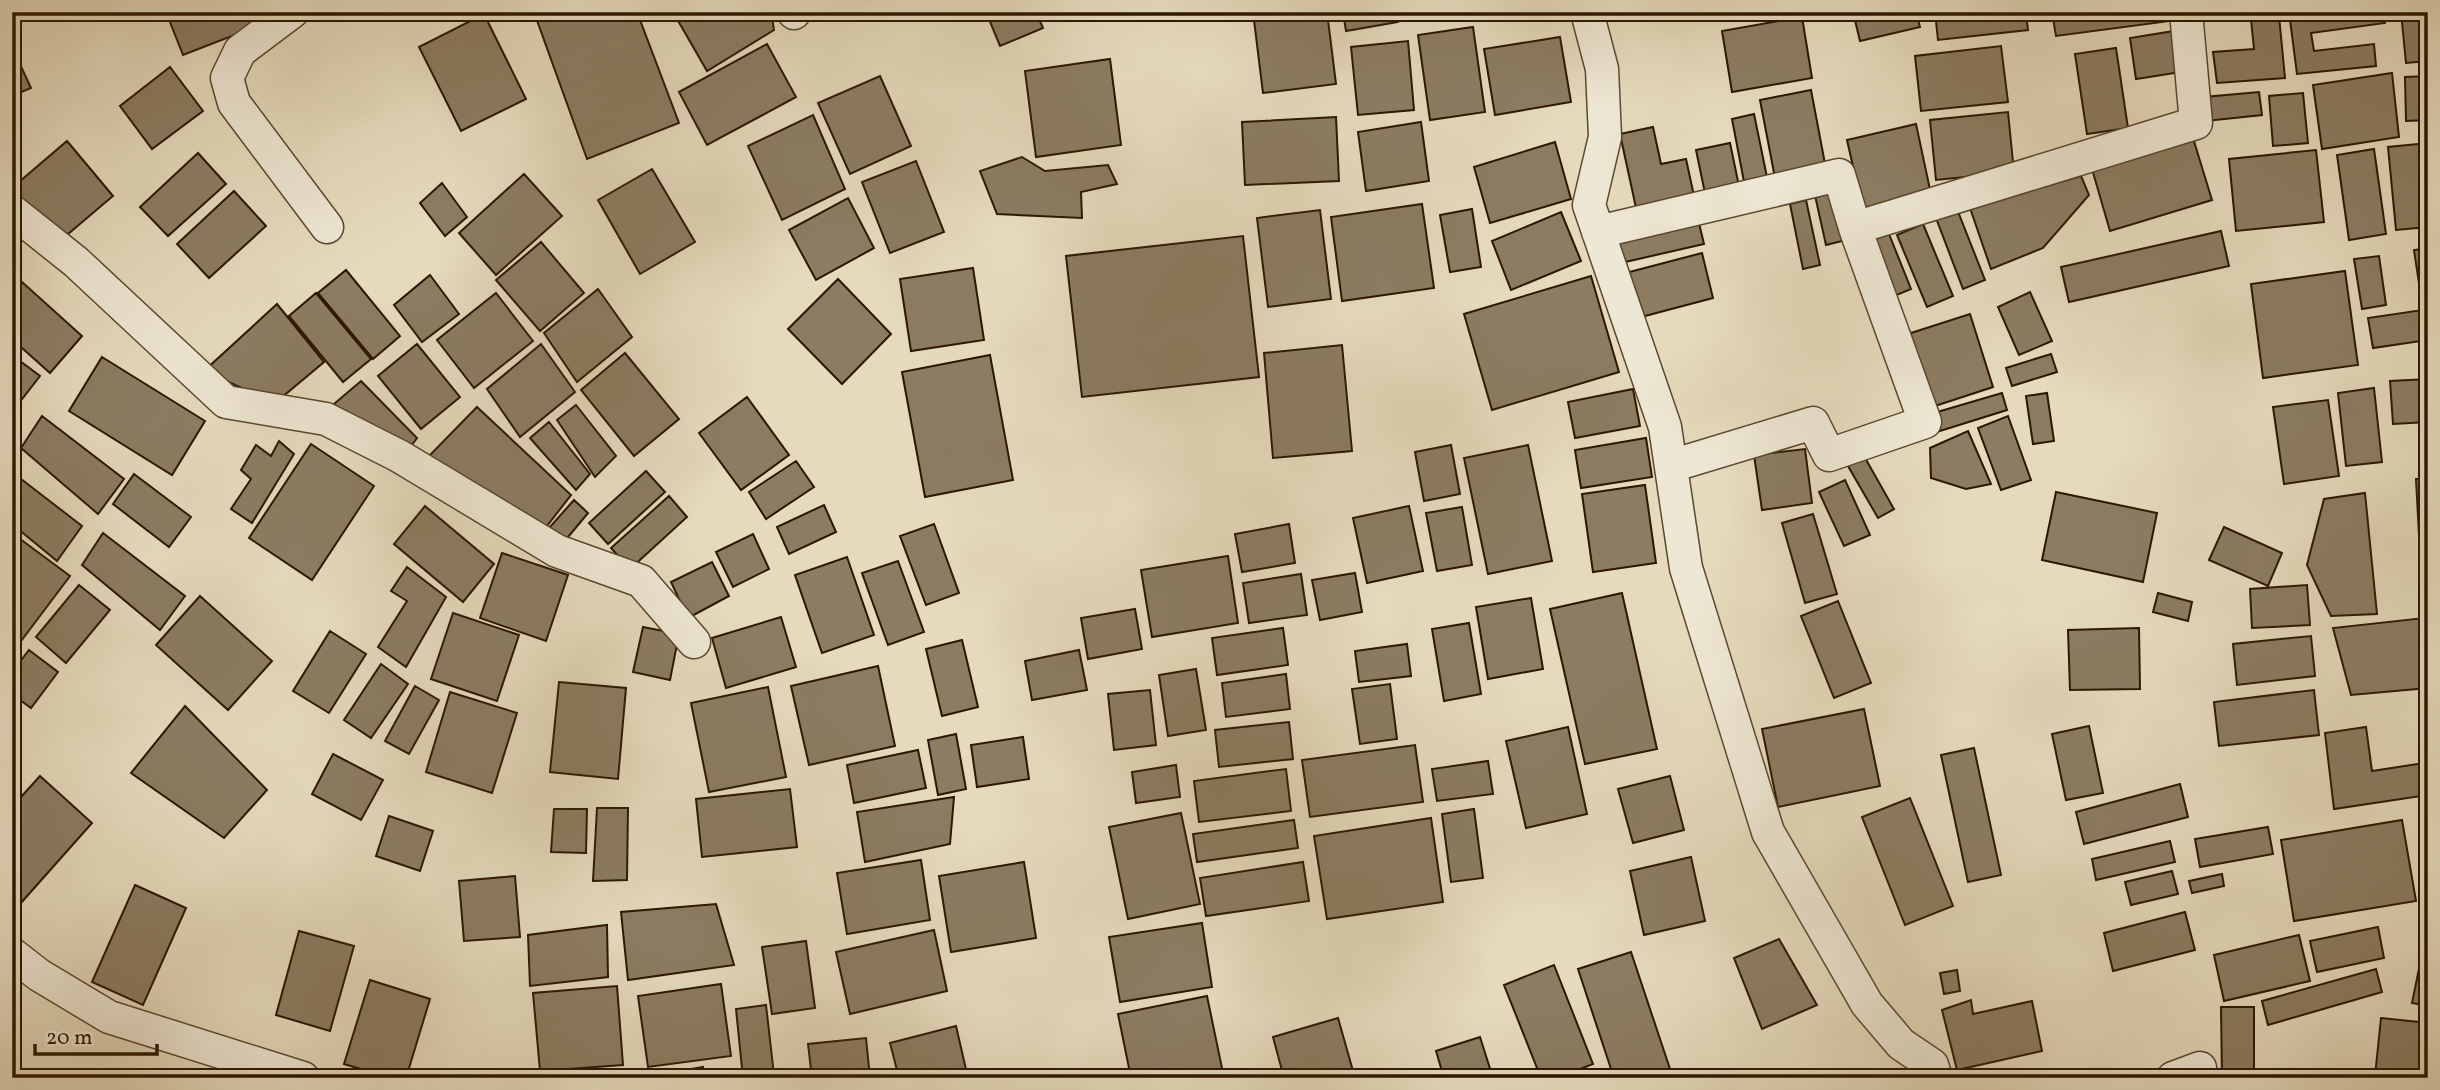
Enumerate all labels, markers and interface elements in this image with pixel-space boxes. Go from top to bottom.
scale bar [35,1013,158,1057]
text: 20 m [46,1024,92,1053]

